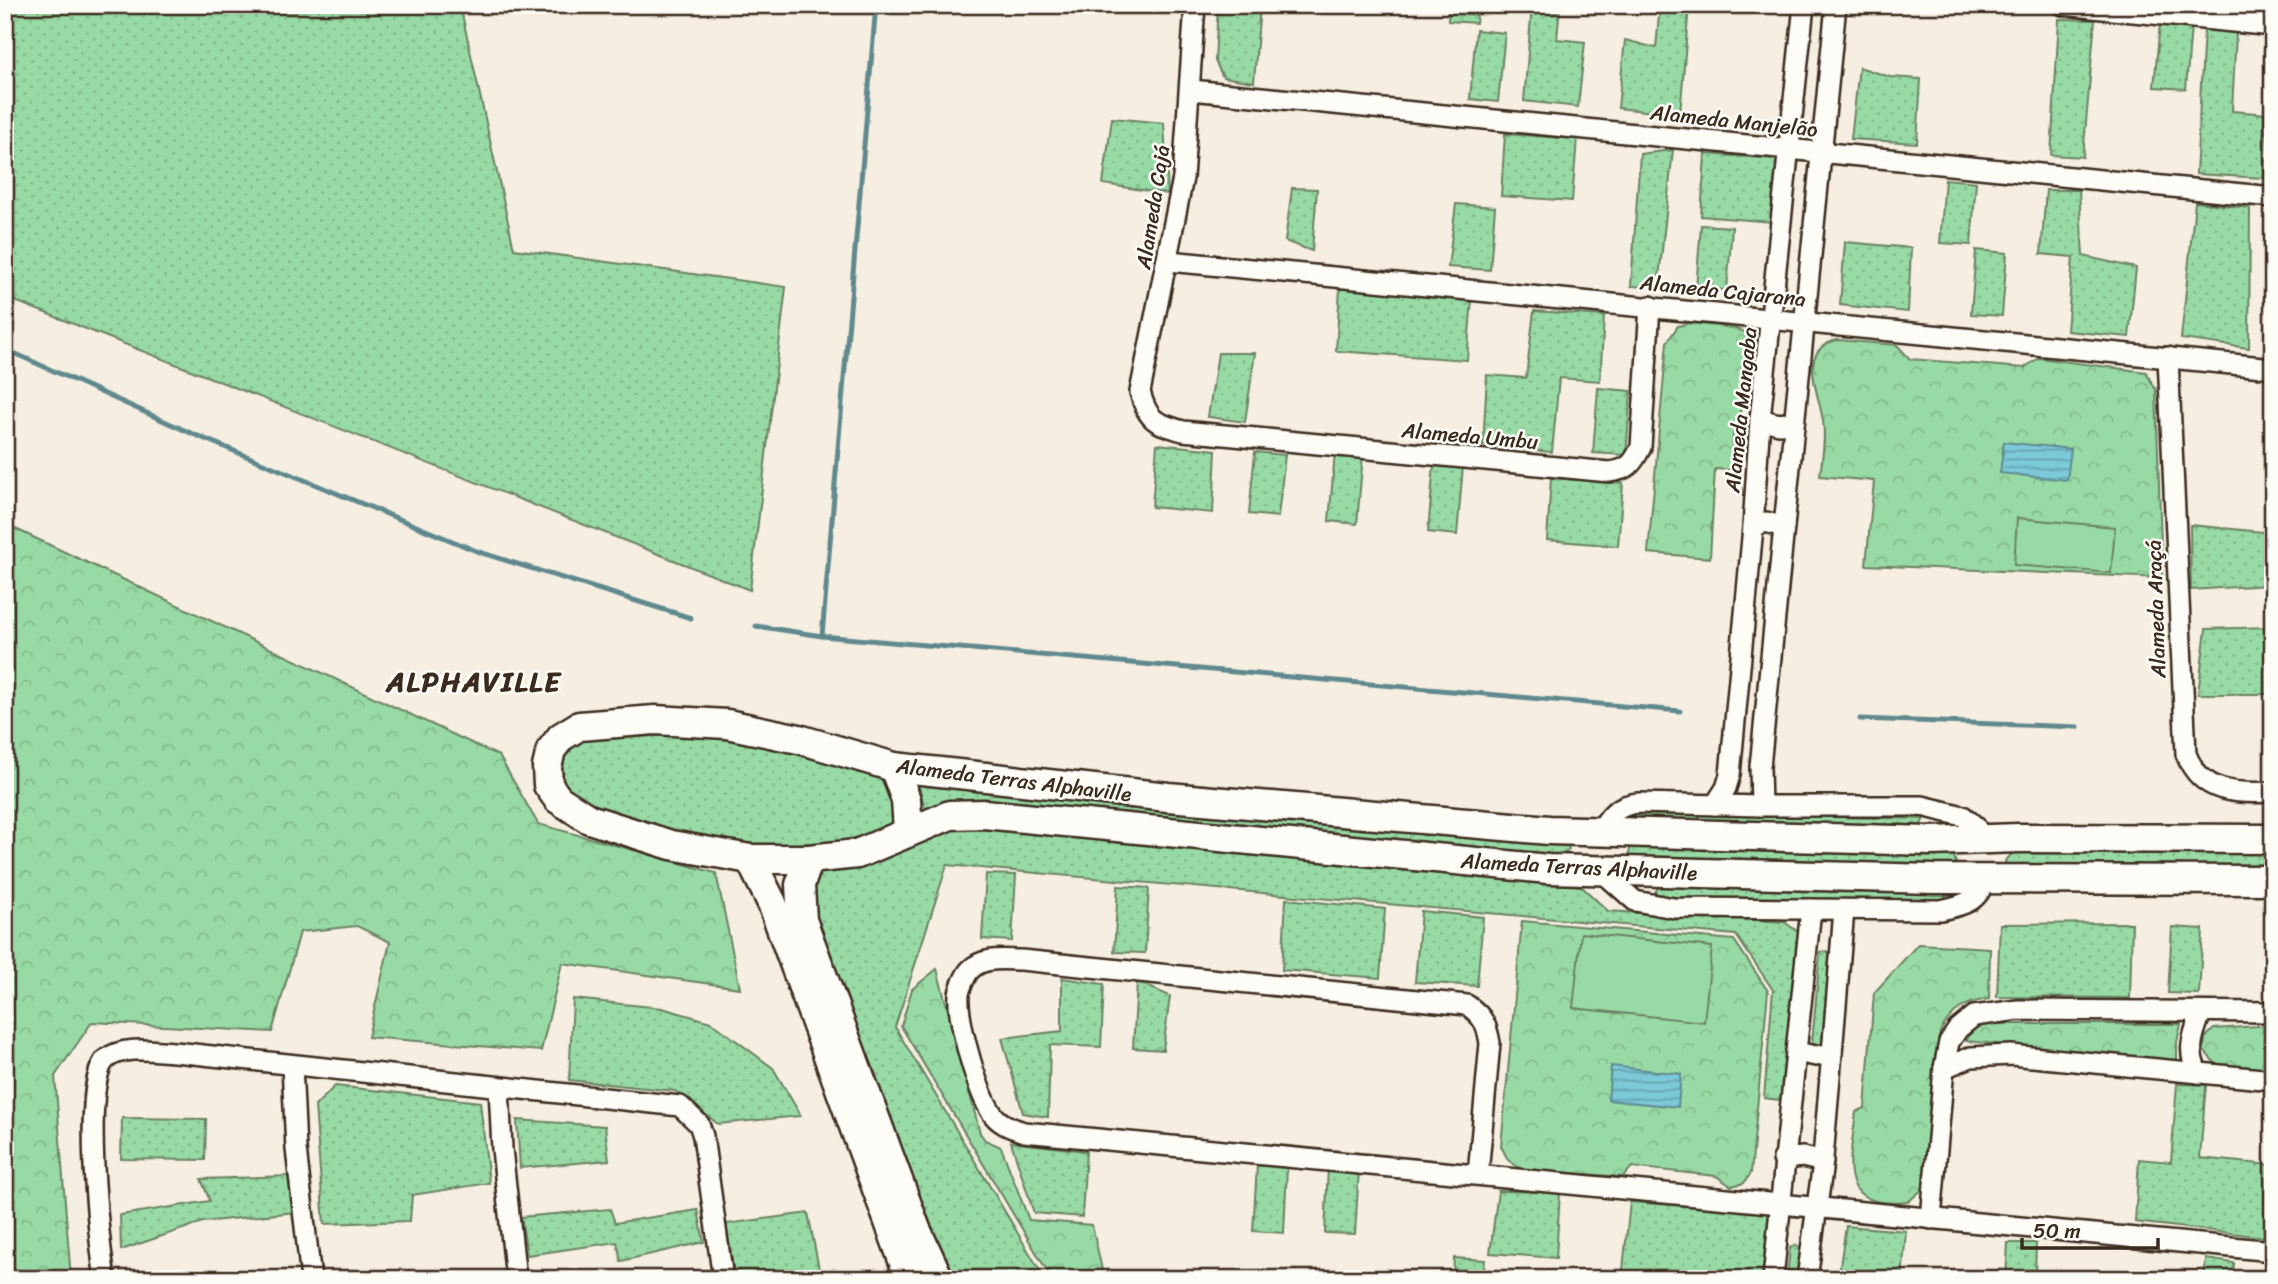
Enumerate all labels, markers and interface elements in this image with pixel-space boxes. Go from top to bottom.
street label: Alameda Manjelão [1648,93,1819,149]
street label: Alameda Cajá [1124,142,1182,273]
street label: Alameda Cajarana [1637,263,1808,319]
street label: Alameda Mangaba [1713,325,1769,496]
street label: Alameda Umbu [1399,411,1541,461]
street label: Alameda Araçá [2135,539,2177,680]
district label: ALPHAVILLE [385,657,562,706]
street label: Alameda Terras Alphaville [893,747,1134,813]
street label: Alameda Terras Alphaville [1459,842,1698,892]
scale bar [2022,1207,2159,1251]
text: 50 m [2033,1212,2081,1250]

